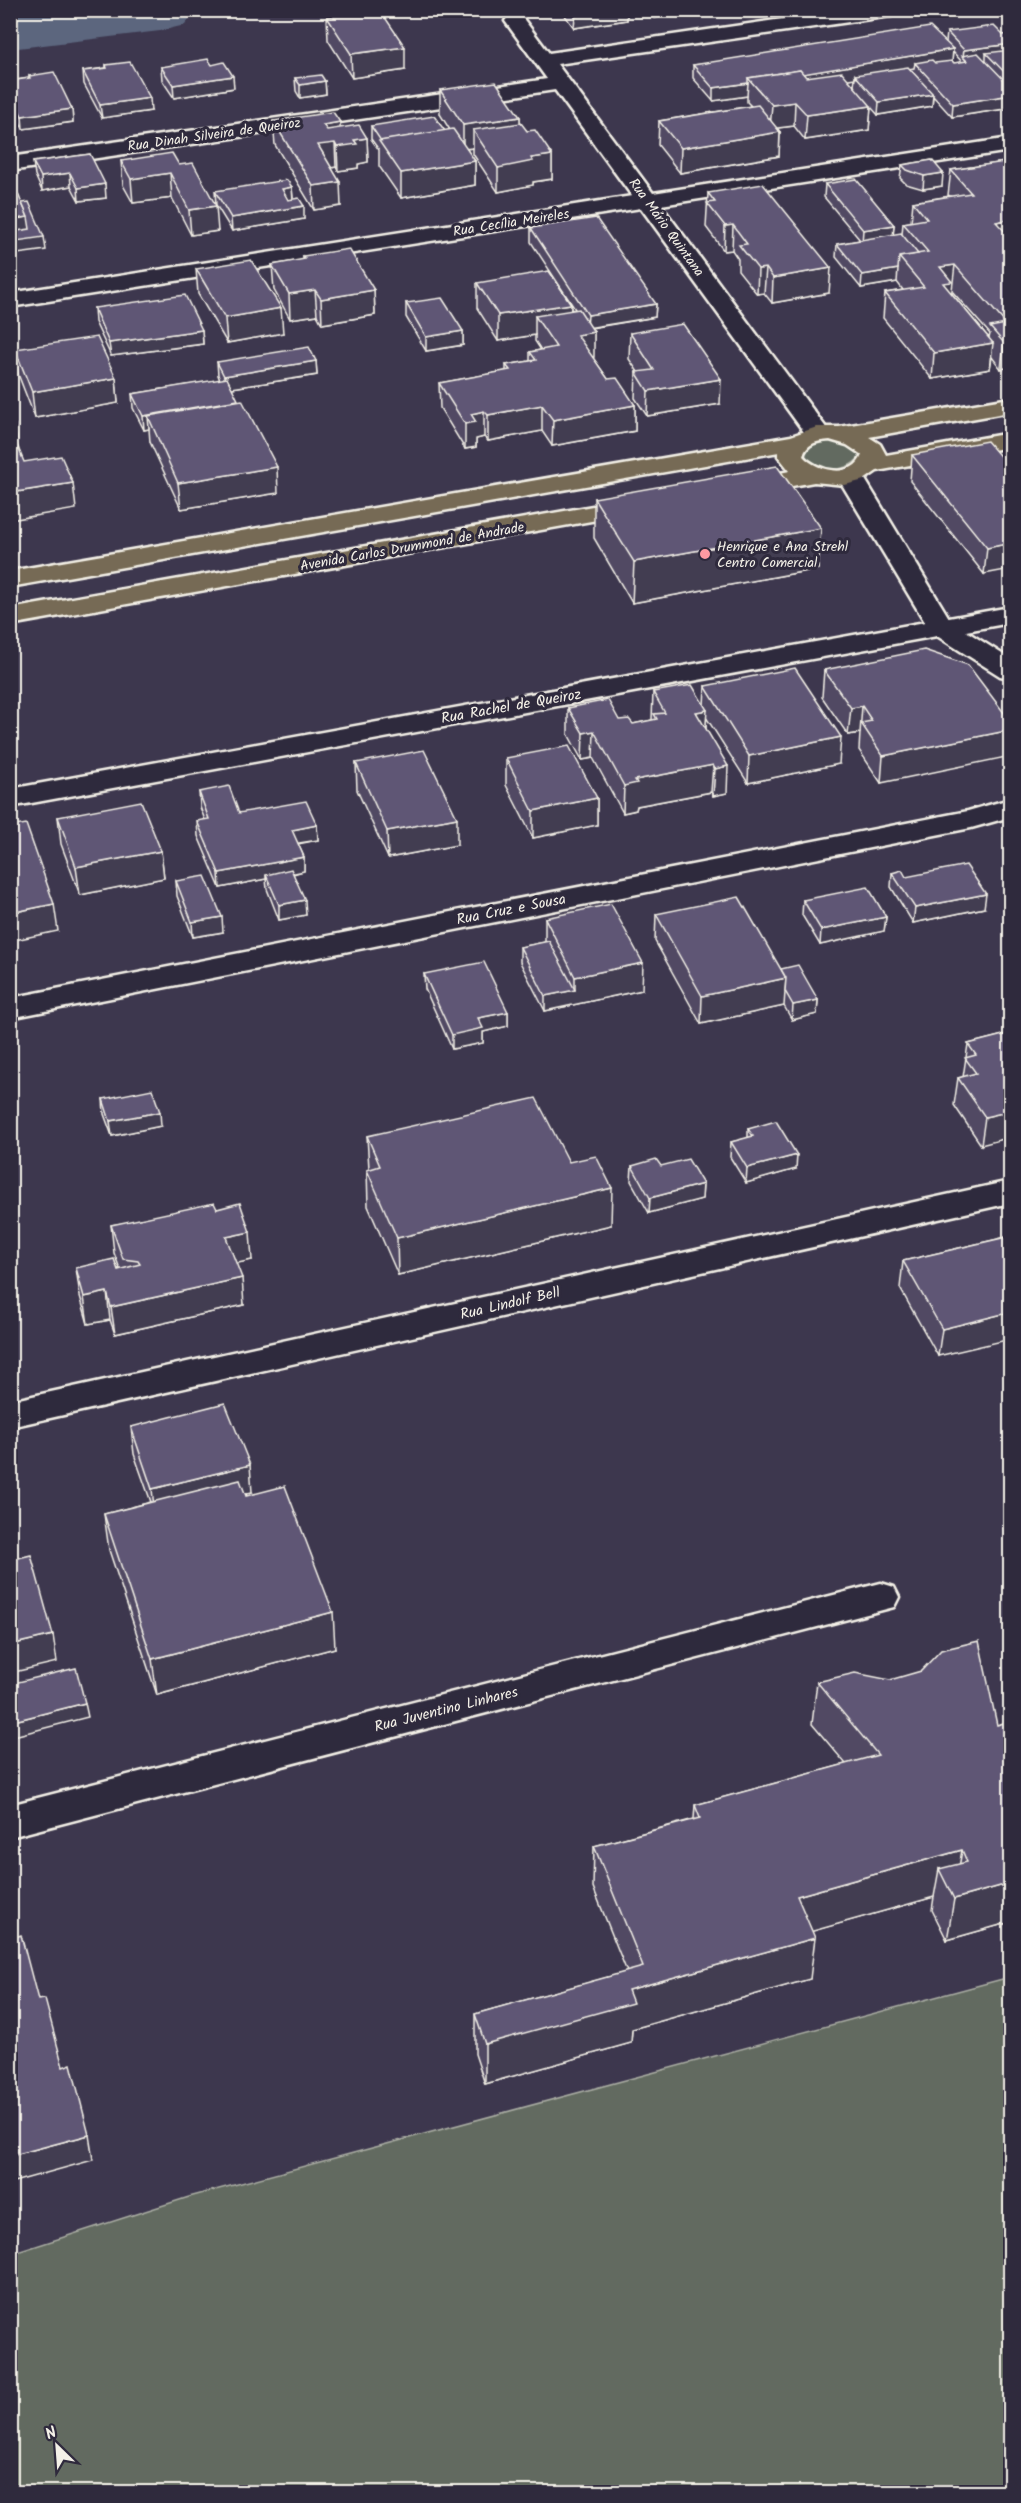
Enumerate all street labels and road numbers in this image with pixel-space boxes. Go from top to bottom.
street label: Rua Dinah Silveira de Queiroz [126,112,302,158]
street label: Rua Mário Quintana [623,174,710,281]
street label: Rua Cecília Meireles [451,203,571,243]
street label: Avenida Carlos Drummond de Andrade [298,516,527,578]
street label: Rua Rachel de Queiroz [439,683,583,731]
street label: Rua Cruz e Sousa [454,888,568,932]
street label: Rua Lindolf Bell [458,1281,563,1327]
street label: Rua Juventino Linhares [372,1680,521,1739]

